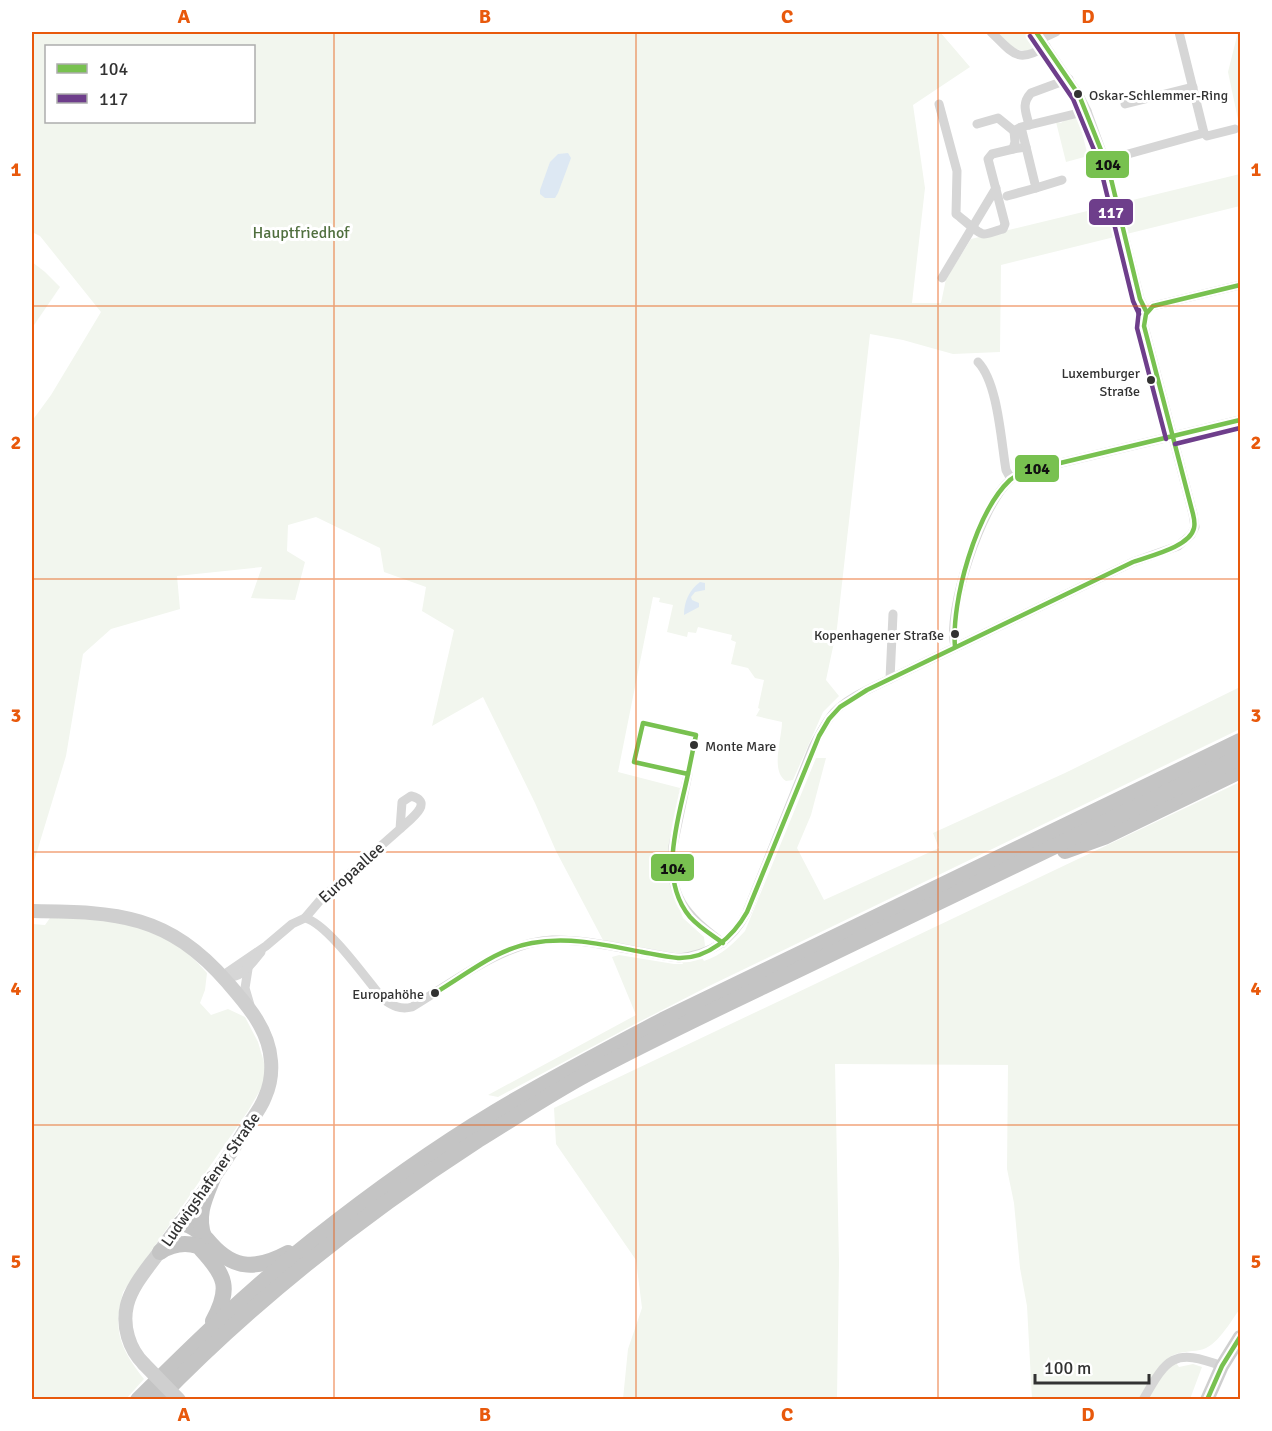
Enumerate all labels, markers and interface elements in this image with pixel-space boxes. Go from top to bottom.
text: A [178,4,191,29]
text: B [479,4,491,29]
text: C [781,4,793,29]
text: D [1081,4,1095,29]
legend [45,45,255,123]
text: 104 [99,58,128,80]
place label: Oskar-Schlemmer-Ring [1089,87,1228,104]
text: 117 [99,88,128,110]
marker: Oskar-Schlemmer-Ring [1072,88,1084,100]
line badge: 104 [1085,150,1130,179]
text: 104 [1095,155,1121,175]
text: 1 [11,157,22,182]
text: 1 [1251,157,1262,182]
line badge: 117 [1088,198,1134,226]
text: 117 [1098,203,1124,223]
park label: Hauptfriedhof [253,223,350,243]
place label: Luxemburger Straße [1061,365,1141,400]
marker: Luxemburger Straße [1145,374,1157,386]
text: 2 [11,430,21,455]
text: 2 [1251,430,1261,455]
line badge: 104 [1014,454,1060,483]
text: 104 [1024,459,1050,479]
place label: Kopenhagener Straße [814,627,944,644]
marker: Kopenhagener Straße [949,628,961,640]
text: 3 [11,703,21,728]
text: 3 [1251,703,1261,728]
place label: Monte Mare [705,738,776,755]
marker: Monte Mare [688,739,700,751]
street label: Europaallee [315,838,389,907]
line badge: 104 [650,853,695,882]
text: 104 [660,859,686,879]
text: 4 [11,976,22,1001]
text: 4 [1251,976,1262,1001]
place label: Europahöhe [352,986,424,1003]
marker: Europahöhe [429,987,441,999]
street label: Ludwigshafener Straße [157,1109,265,1251]
text: 5 [11,1249,21,1274]
text: 5 [1251,1249,1261,1274]
scale bar [1035,1347,1149,1385]
text: 100 m [1044,1357,1091,1379]
text: A [178,1402,191,1427]
text: B [479,1402,491,1427]
text: C [781,1402,793,1427]
text: D [1081,1402,1095,1427]

